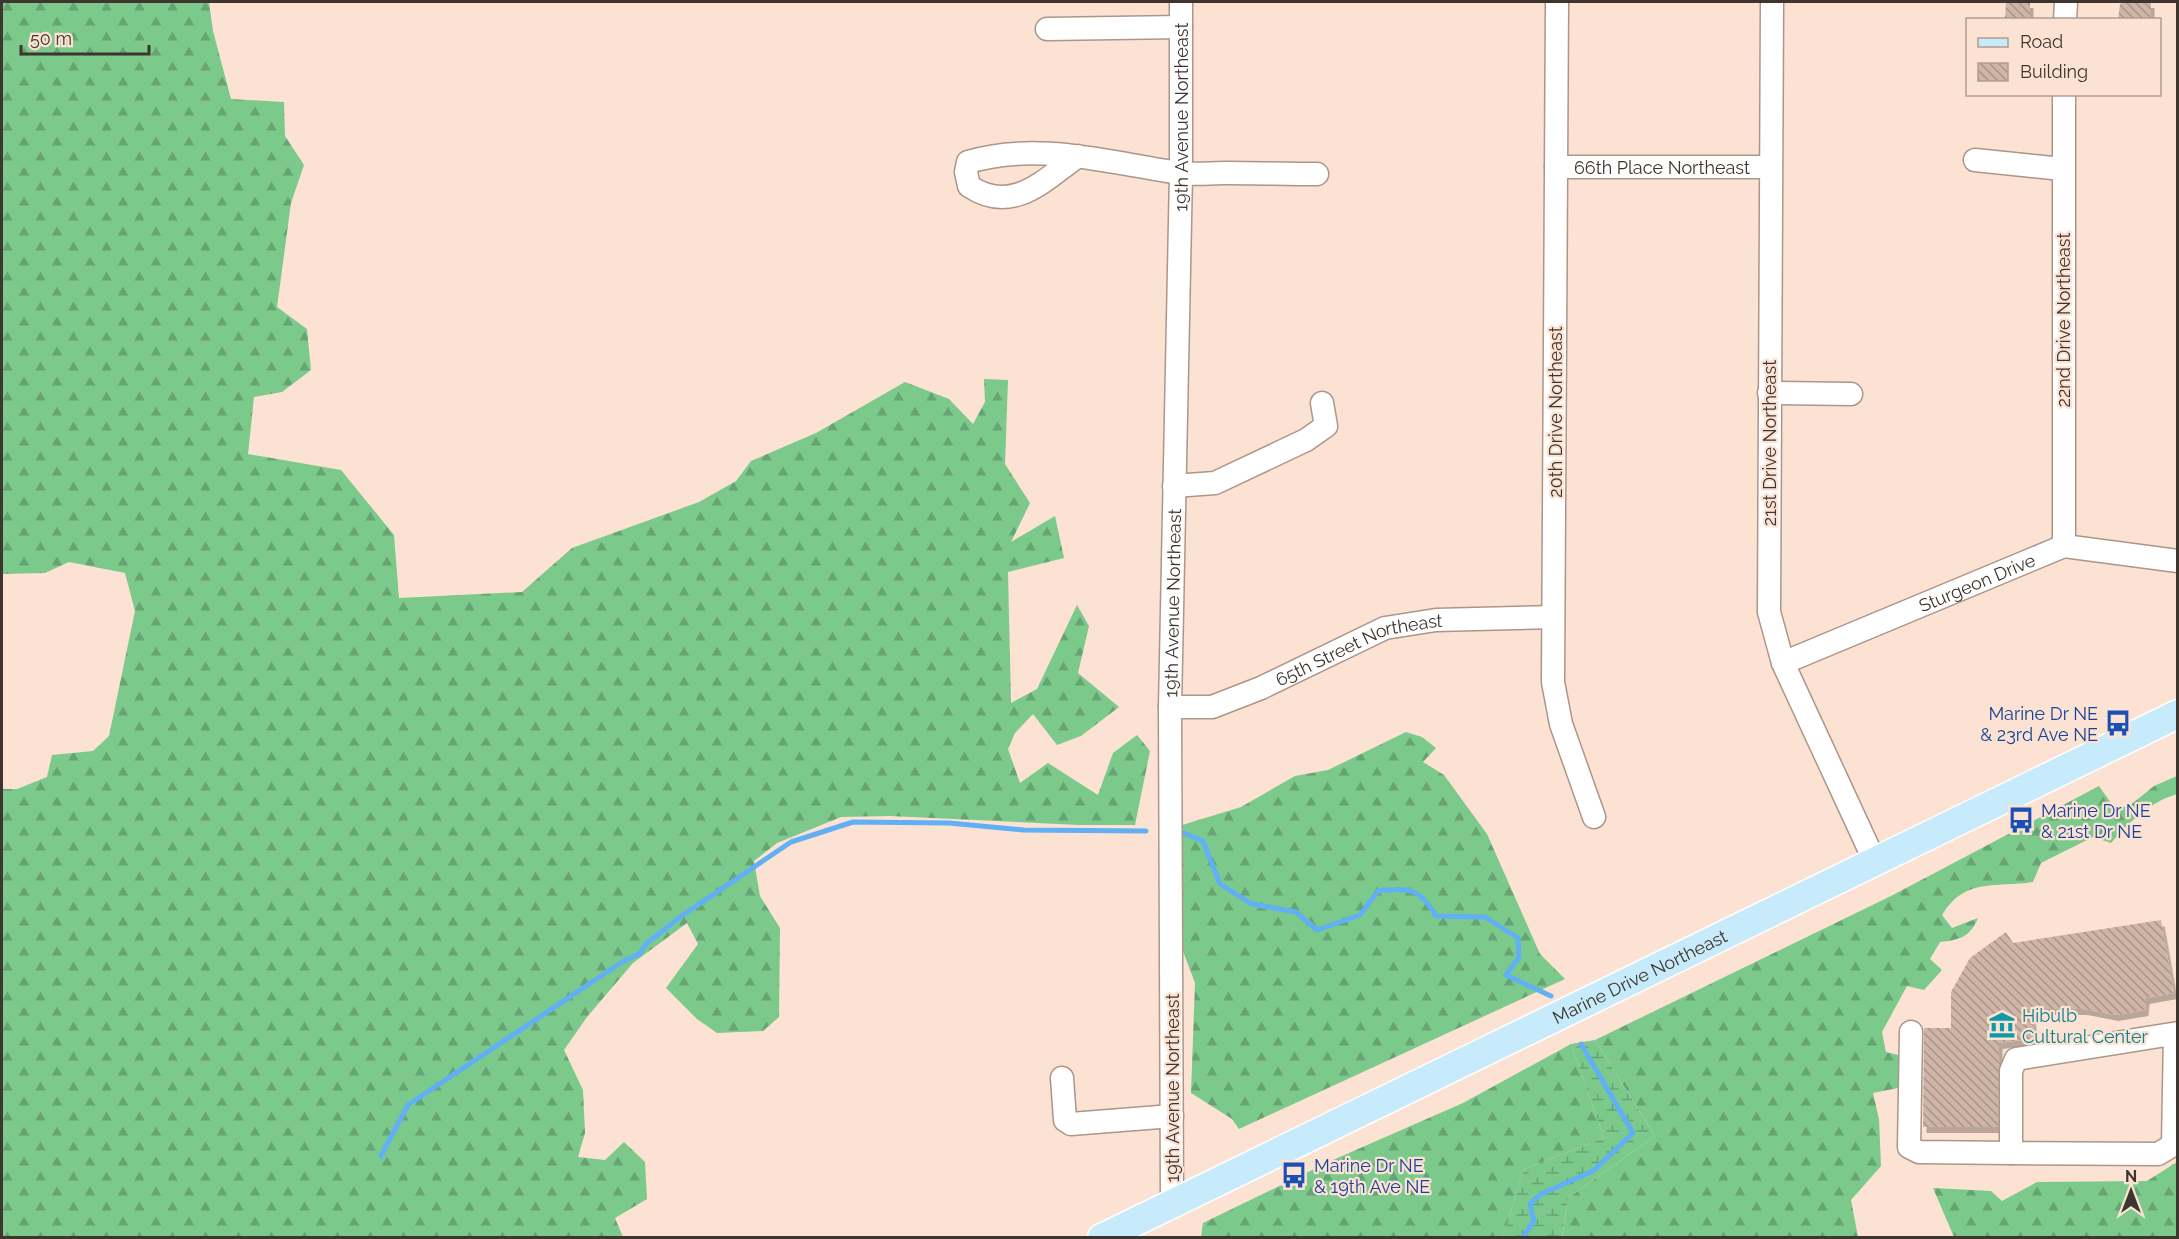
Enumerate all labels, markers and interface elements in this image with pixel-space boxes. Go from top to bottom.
scale bar [21,18,148,56]
legend [1966,18,2161,96]
street label: 19th Avenue Northeast [1170,23,1192,212]
text: 50 m [30,28,72,49]
text: Road [2020,31,2063,52]
text: Building [2020,61,2088,82]
street label: 66th Place Northeast [1574,157,1750,178]
street label: 22nd Drive Northeast [2053,233,2074,407]
street label: 20th Drive Northeast [1545,326,1566,498]
street label: 21st Drive Northeast [1759,360,1780,526]
street label: 19th Avenue Northeast [1160,508,1185,698]
street label: Sturgeon Drive [1916,549,2039,616]
street label: 65th Street Northeast [1272,609,1443,690]
place label: Marine Dr NE & 23rd Ave NE [1980,703,2098,745]
bus stop icon: Marine Dr NE & 23rd Ave NE [2103,708,2133,738]
place label: Marine Dr NE & 21st Dr NE [2041,800,2151,842]
bus stop icon: Marine Dr NE & 21st Dr NE [2006,805,2036,835]
street label: Marine Drive Northeast [1549,925,1730,1028]
street label: 19th Avenue Northeast [1162,994,1183,1182]
place label: Hibulb Cultural Center [2022,1005,2148,1047]
museum icon: Hibulb Cultural Center [1987,1010,2017,1040]
place label: Marine Dr NE & 19th Ave NE [1314,1155,1430,1197]
bus stop icon: Marine Dr NE & 19th Ave NE [1279,1160,1309,1190]
north arrow [2101,1161,2161,1221]
text: N [2125,1167,2137,1186]

